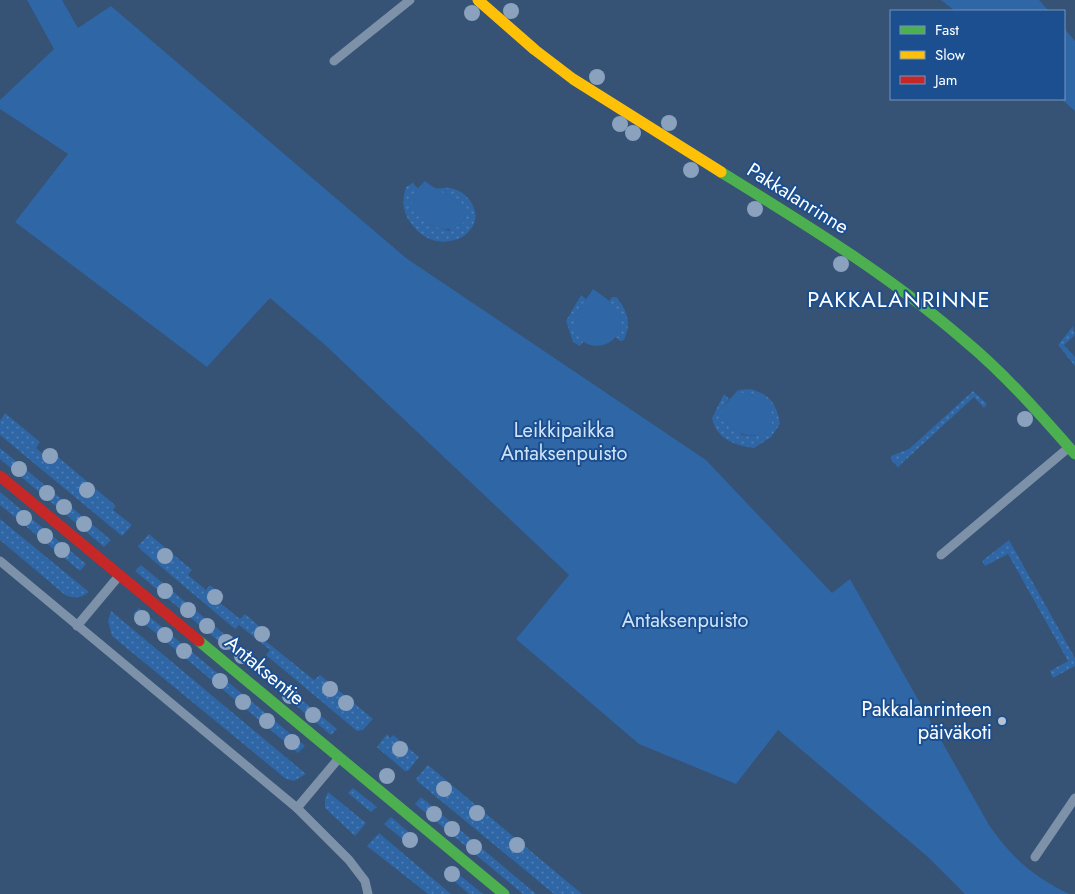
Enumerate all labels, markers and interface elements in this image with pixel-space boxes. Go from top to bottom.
legend [890,10,1065,100]
text: Fast [935,19,959,41]
text: Slow [935,44,966,66]
text: Jam [933,69,958,91]
street label: Pakkalanrinne [741,156,854,241]
district label: PAKKALANRINNE [807,283,991,315]
park label: Leikkipaikka Antaksenpuisto [501,416,627,468]
park label: Antaksenpuisto [622,606,748,635]
street label: Antaksentie [219,628,311,712]
place label: Pakkalanrinteen päiväkoti [862,695,992,747]
marker: Pakkalanrinteen päiväkoti [996,715,1008,727]

